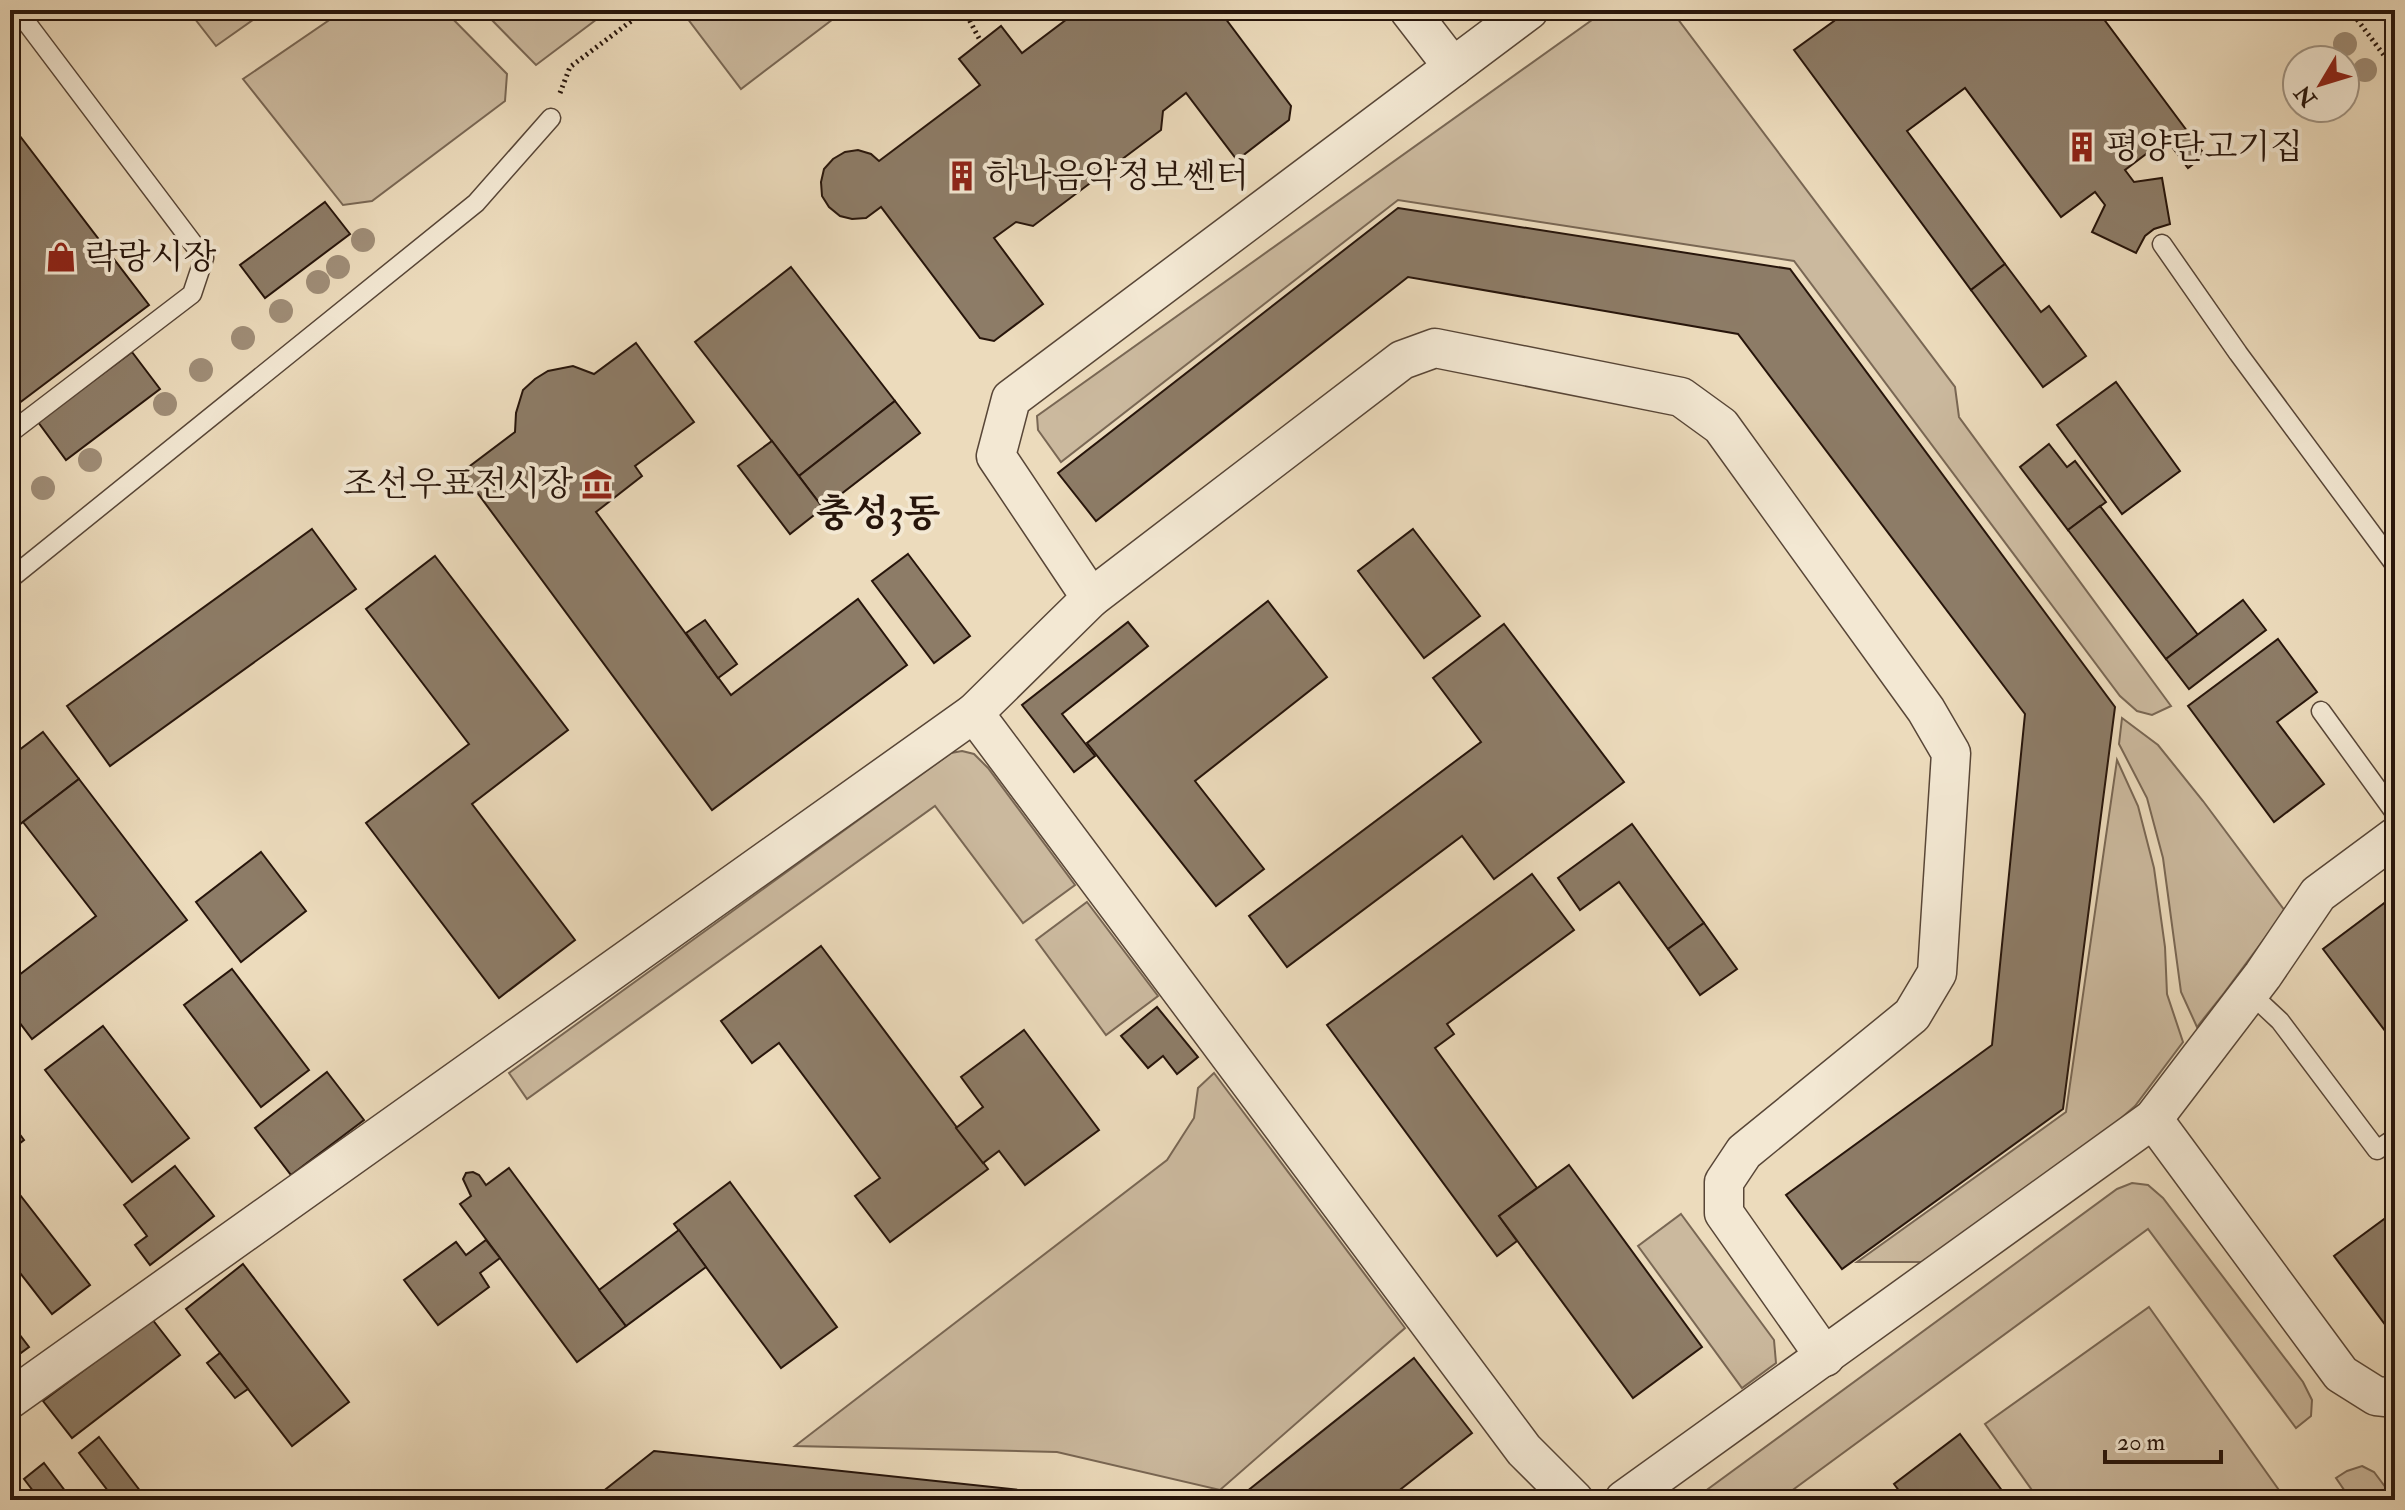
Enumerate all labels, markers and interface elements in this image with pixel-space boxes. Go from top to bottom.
north arrow [2281,44,2361,124]
text: N [2289,79,2324,113]
place label: 평양단고기집 [2106,126,2303,169]
building icon: 평양단고기집 [2065,130,2099,164]
place label: 하나음악정보쎈터 [986,155,1249,198]
building icon: 하나음악정보쎈터 [945,159,979,193]
place label: 락랑시장 [85,236,217,279]
shop icon: 락랑시장 [44,240,78,274]
place label: 조선우표전시장 [343,463,573,506]
museum icon: 조선우표전시장 [580,467,614,501]
district label: 충성3동 [816,490,941,538]
scale bar [2105,1414,2221,1464]
text: 20 m [2117,1427,2166,1458]

